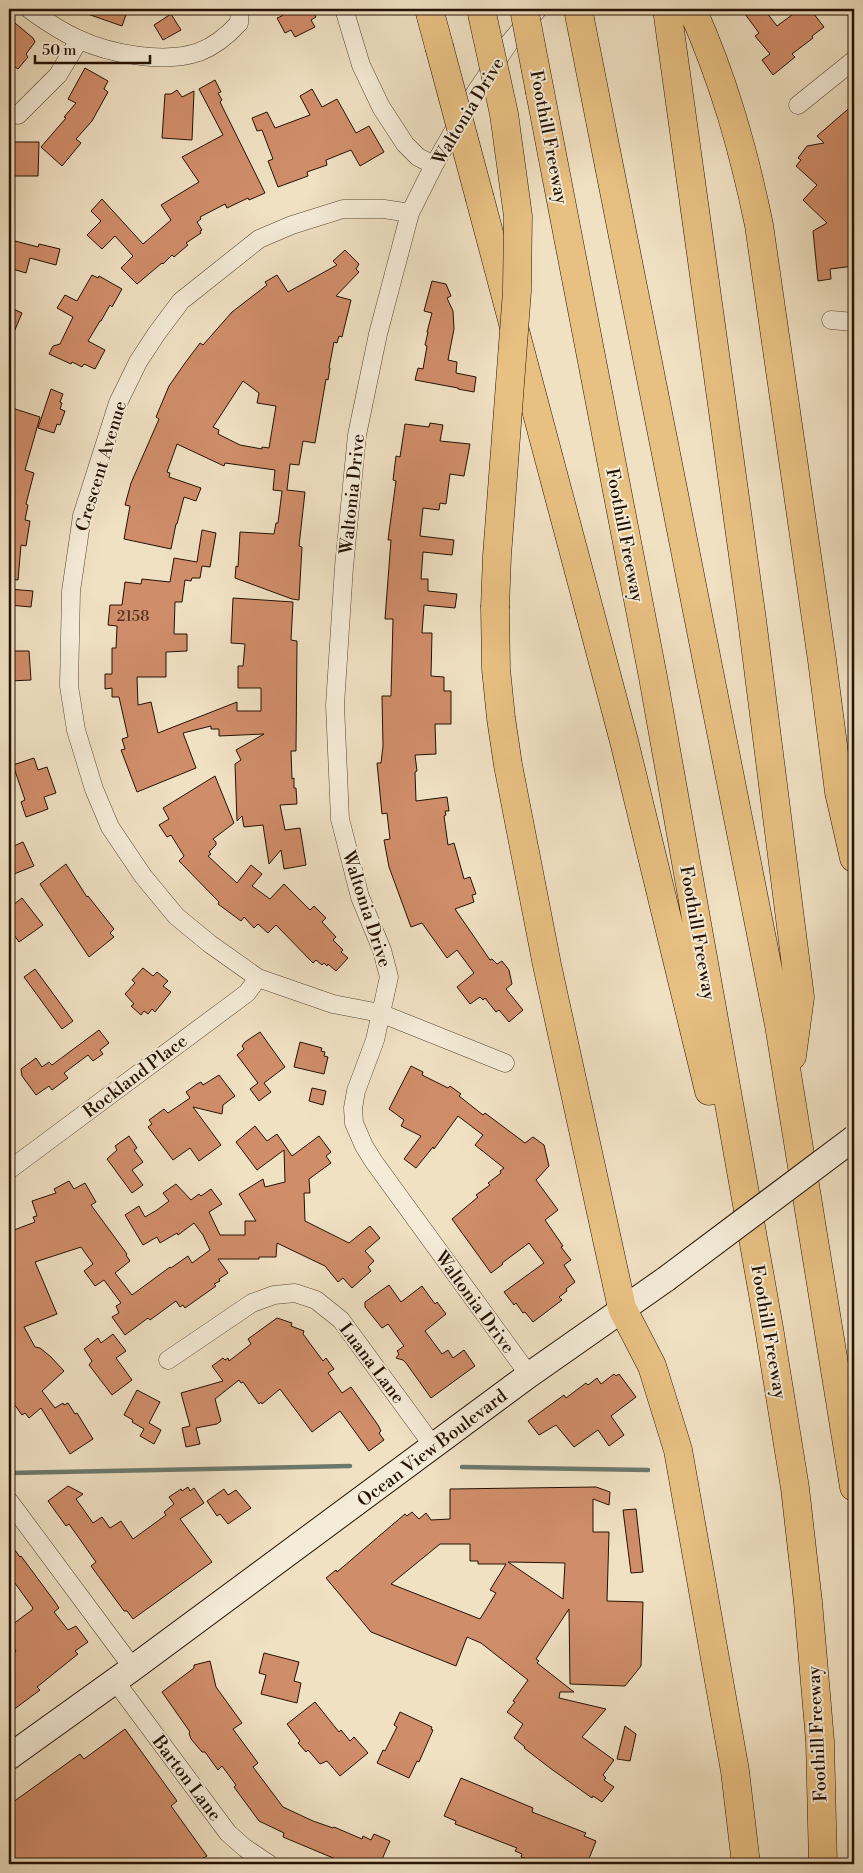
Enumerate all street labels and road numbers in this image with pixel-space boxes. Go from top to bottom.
street label: Waltonia Drive [427,53,509,170]
street label: Foothill Freeway [524,68,573,206]
street label: Crescent Avenue [71,398,132,534]
street label: Waltonia Drive [335,433,370,557]
street label: Foothill Freeway [600,466,649,604]
street label: Waltonia Drive [337,847,396,970]
street label: Foothill Freeway [674,864,721,1002]
street label: Rockland Place [78,1030,192,1123]
street label: Waltonia Drive [429,1246,520,1358]
street label: Foothill Freeway [745,1263,792,1401]
street label: Luana Lane [334,1318,410,1408]
street label: Ocean View Boulevard [353,1384,512,1512]
street label: Foothill Freeway [802,1665,833,1802]
street label: Barton Lane [146,1730,226,1826]

